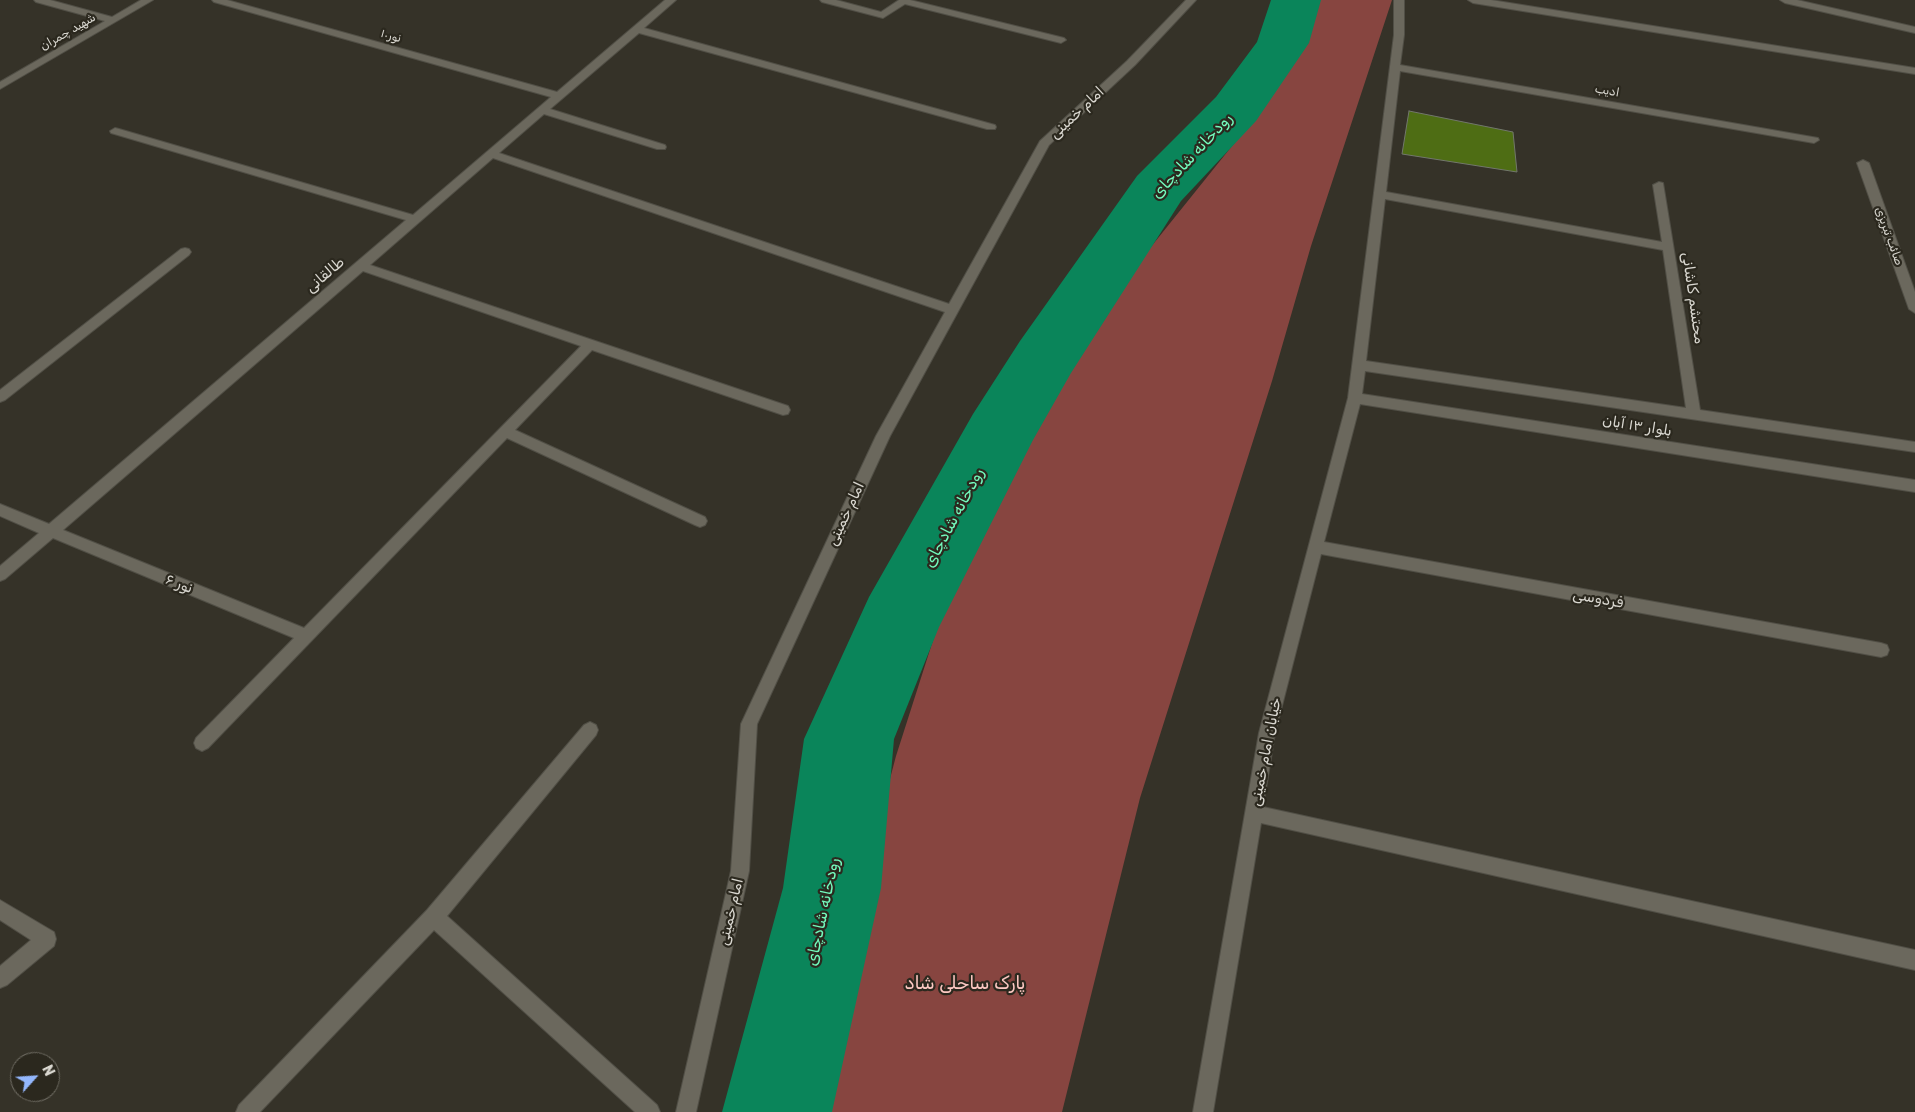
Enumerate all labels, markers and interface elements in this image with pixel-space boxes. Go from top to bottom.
street label: شهید چمران [38,10,98,54]
street label: نور۱۰ [379,26,403,46]
street label: ادیب [1594,82,1620,100]
street label: امام خمینی [1046,83,1108,143]
water label: رودخانه شادچای [1147,109,1237,203]
street label: صائب تبریزی [1872,205,1906,267]
street label: محتشم کاشانی [1678,251,1708,345]
street label: طالقانی [302,253,348,297]
street label: بلوار ۱۳ آبان [1601,412,1673,440]
water label: رودخانه شادچای [920,465,988,571]
street label: امام خمینی [823,479,869,549]
street label: نور ۶ [163,570,195,598]
street label: فردوسی [1571,586,1625,612]
street label: خیابان امام خمینی [1247,696,1285,808]
water label: رودخانه شادچای [802,856,844,968]
street label: امام خمینی [715,877,747,947]
park label: پارک ساحلی شاد [905,973,1025,995]
north arrow [10,1052,60,1102]
text: N [38,1062,58,1079]

